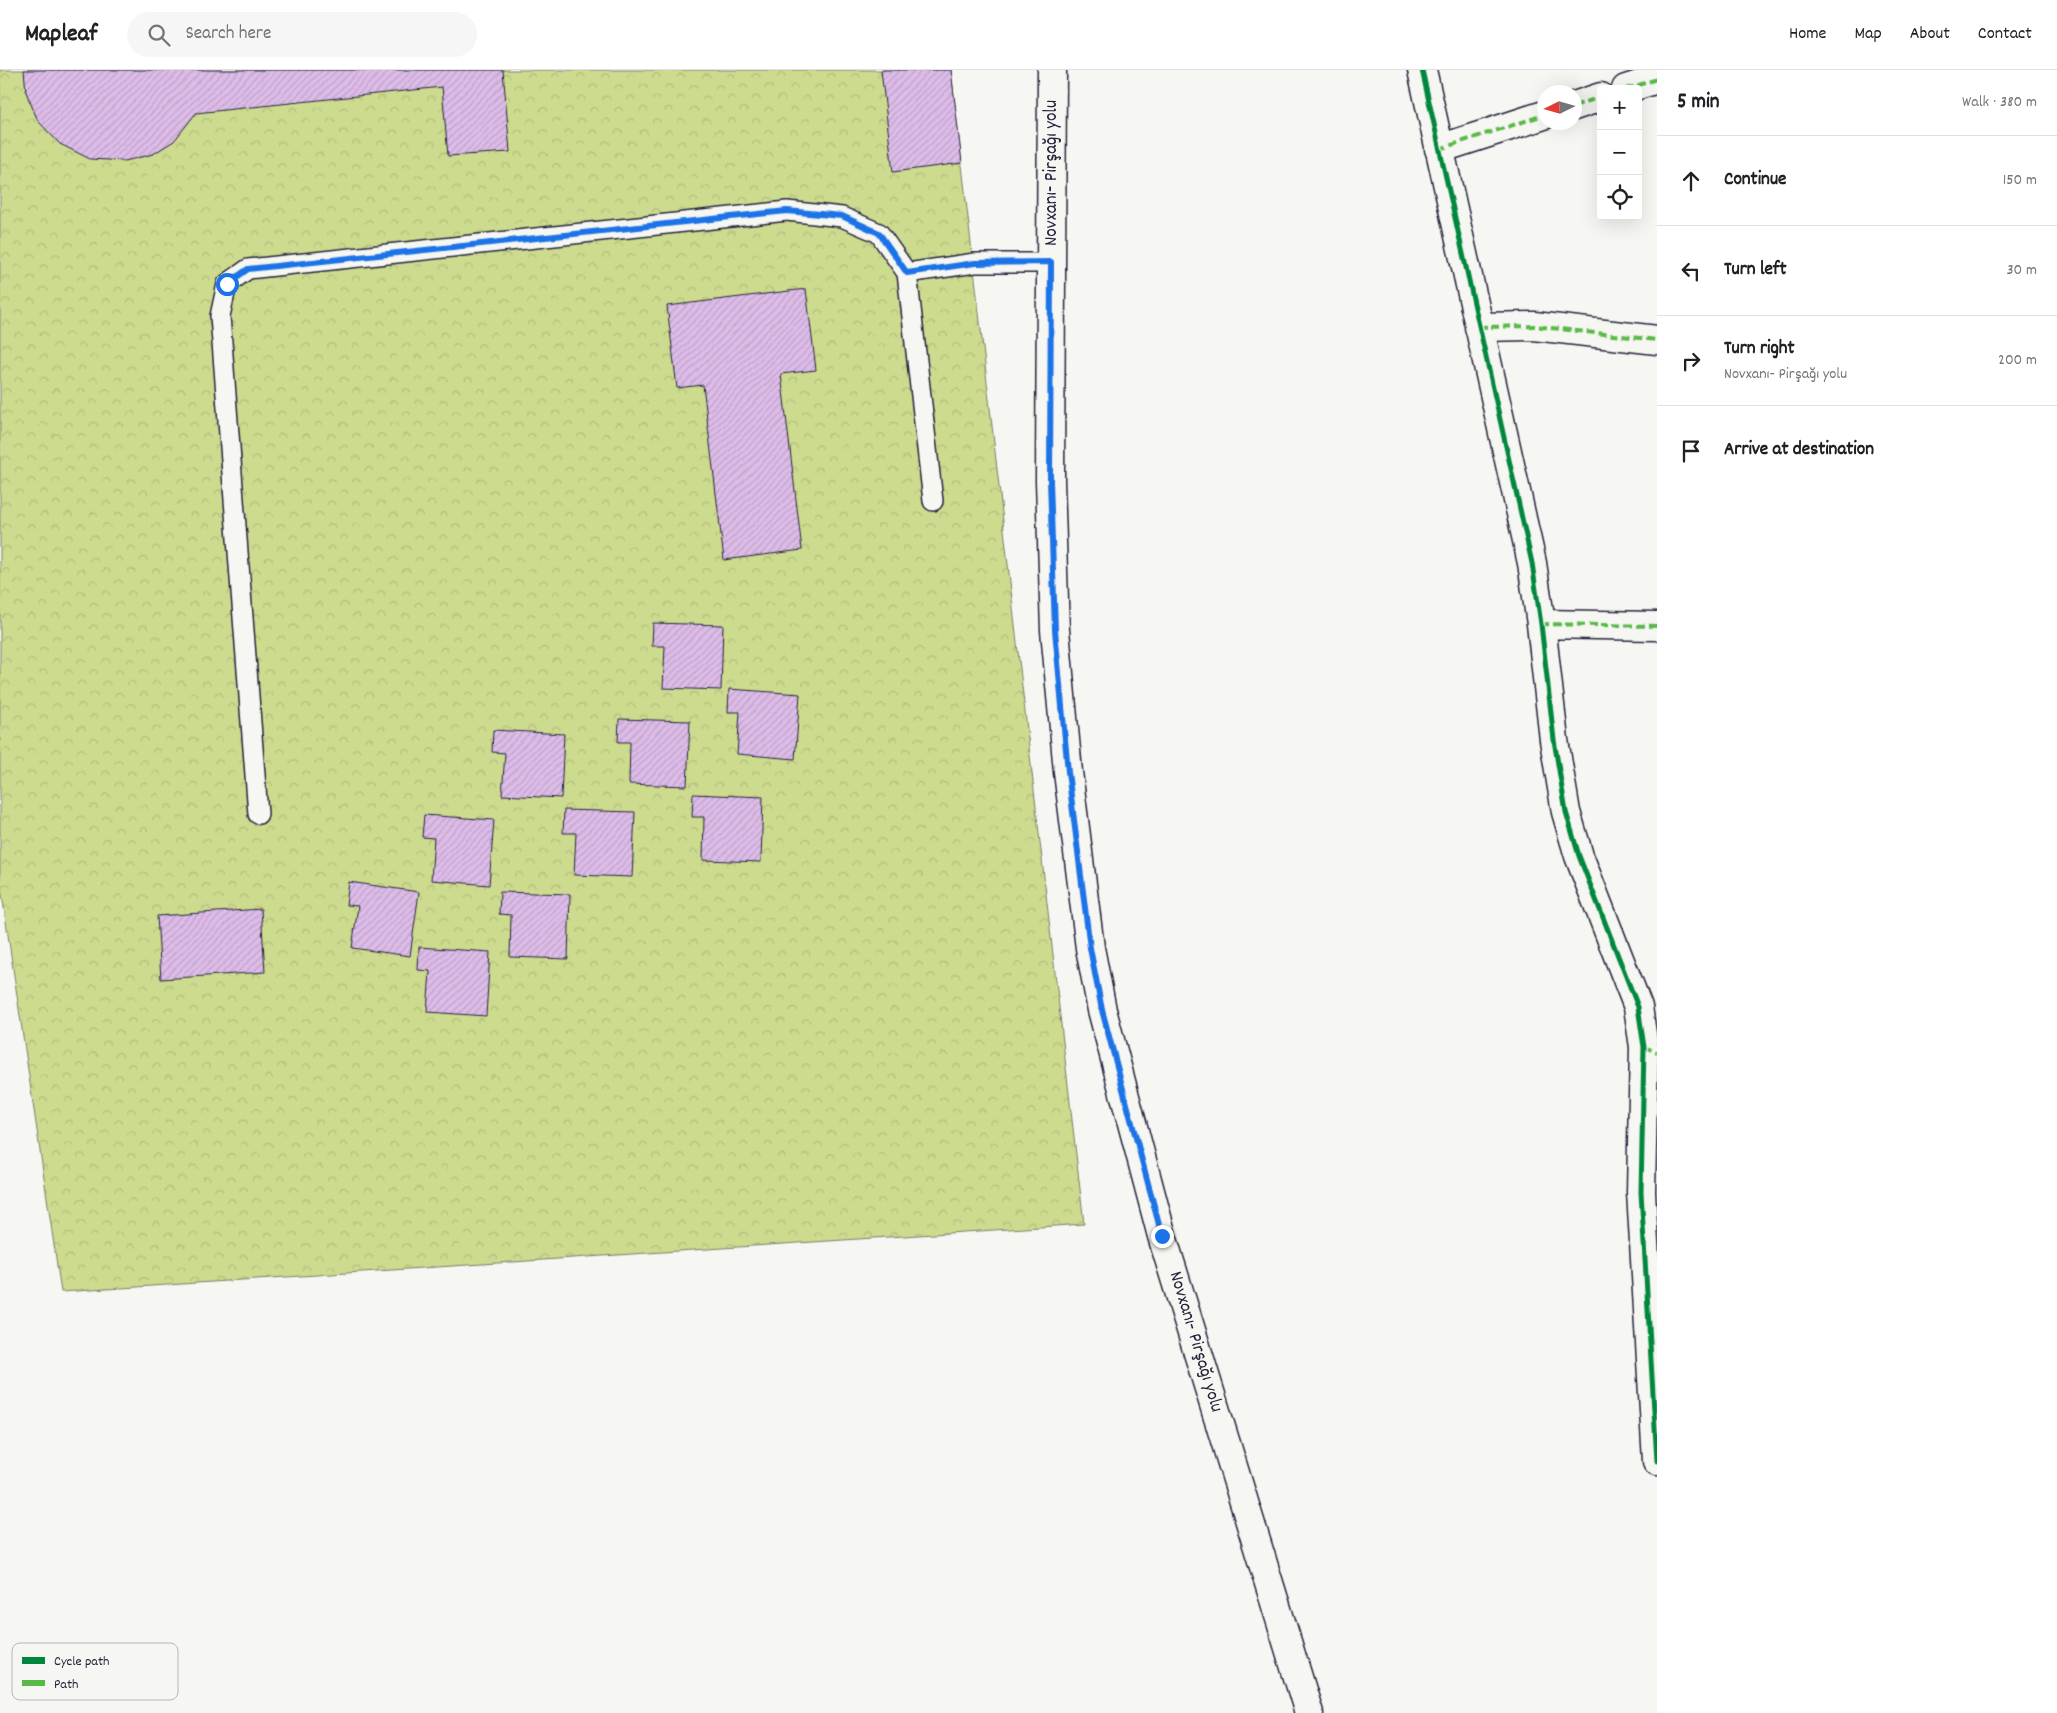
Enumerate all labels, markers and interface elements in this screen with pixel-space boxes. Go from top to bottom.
search box [127,12,477,57]
text: Mapleaf [25,18,97,52]
icon: search [145,21,173,49]
text: Search here [185,21,271,48]
text: Home [1789,22,1826,47]
text: Map [1854,22,1882,47]
text: About [1910,22,1950,47]
text: Contact [1978,22,2032,47]
north arrow [1537,85,1582,130]
map controls [1597,85,1642,220]
button: + [1597,85,1642,130]
text: 5 min [1677,88,1720,118]
text: Walk · 380 m [1962,91,2037,114]
street label: Novxanı- Pirşağı yolu [1039,100,1066,246]
button: − [1597,130,1642,175]
icon: ahead [1677,167,1705,195]
text: Continue [1724,167,1786,194]
text: 150 m [2003,169,2037,192]
button: locate [1597,175,1642,220]
icon: left [1677,257,1705,285]
text: Turn left [1724,257,1787,284]
text: 30 m [2007,259,2037,282]
route start [216,273,239,296]
text: Turn right [1724,336,1795,363]
icon: right [1677,347,1705,375]
text: 200 m [1998,349,2037,372]
text: Novxanı- Pirşağı yolu [1724,363,1847,386]
icon: arrive [1677,437,1705,465]
text: Arrive at destination [1724,437,1874,464]
route end [1151,1225,1174,1248]
street label: Novxanı- Pirşağı yolu [1161,1268,1229,1416]
legend [12,1643,178,1700]
text: Cycle path [54,1652,110,1672]
text: Path [54,1675,79,1695]

